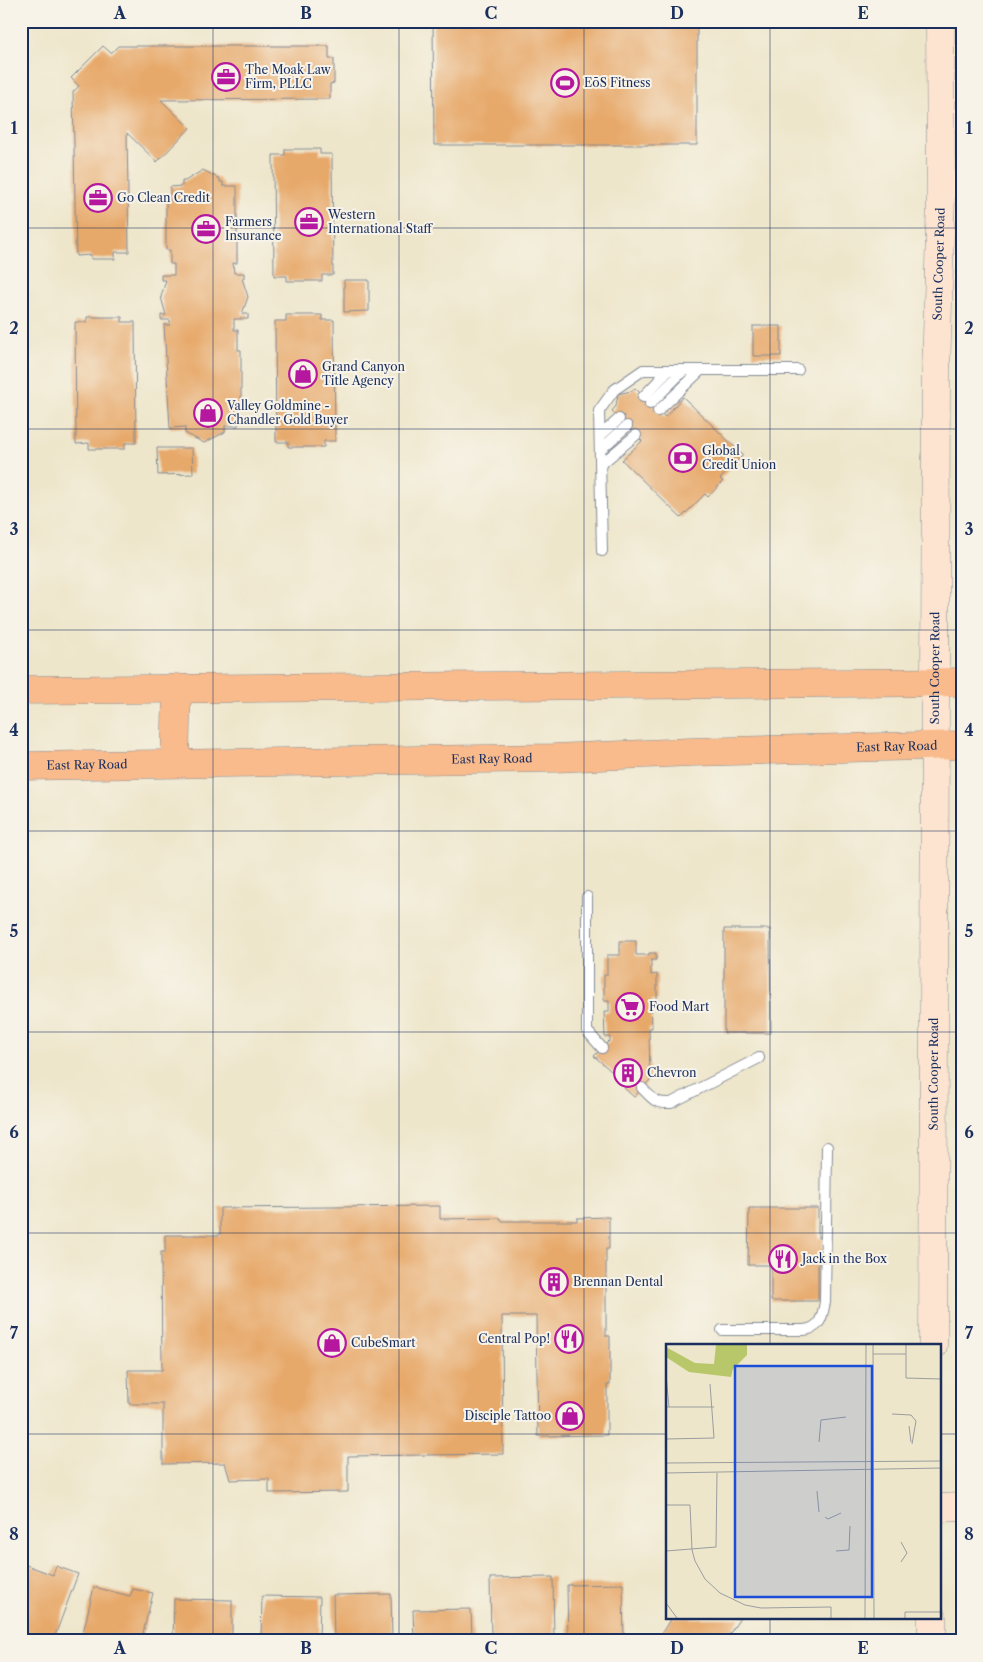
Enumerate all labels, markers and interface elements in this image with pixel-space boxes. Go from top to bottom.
text: A [113,3,127,23]
text: B [300,3,312,23]
text: C [485,3,497,23]
text: D [670,3,684,23]
text: E [857,3,869,23]
office icon: The Moak Law Firm, PLLC [211,62,241,92]
place label: The Moak Law Firm, PLLC [245,62,332,91]
sports icon: EōS Fitness [550,68,580,98]
place label: EōS Fitness [584,75,650,90]
text: 1 [10,118,18,138]
text: 1 [965,118,973,138]
office icon: Go Clean Credit [83,183,113,213]
place label: Go Clean Credit [117,190,211,205]
office icon: Western International Staff [294,207,324,237]
place label: Western International Staff [327,207,434,236]
street label: South Cooper Road [930,207,948,321]
office icon: Farmers Insurance [191,214,221,244]
place label: Farmers Insurance [225,214,282,243]
text: 2 [9,318,19,338]
text: 2 [964,318,974,338]
shop icon: Grand Canyon Title Agency [288,359,318,389]
place label: Grand Canyon Title Agency [322,359,406,388]
shop icon: Valley Goldmine - Chandler Gold Buyer [193,398,223,428]
place label: Valley Goldmine - Chandler Gold Buyer [226,398,348,427]
bank icon: Global Credit Union [668,443,698,473]
place label: Global Credit Union [702,443,777,472]
text: 3 [9,519,19,539]
text: 3 [964,519,974,539]
street label: South Cooper Road [927,611,942,724]
text: 4 [9,720,19,740]
text: 4 [964,720,974,740]
street label: East Ray Road [856,738,938,755]
street label: East Ray Road [451,750,533,767]
street label: East Ray Road [46,756,128,773]
text: 5 [10,921,19,941]
text: 5 [965,921,974,941]
supermarket icon: Food Mart [615,992,645,1022]
place label: Food Mart [649,999,710,1014]
street label: South Cooper Road [926,1017,941,1130]
building icon: Chevron [613,1058,643,1088]
place label: Chevron [647,1065,697,1080]
text: 6 [9,1122,19,1142]
text: 6 [964,1122,974,1142]
restaurant icon: Jack in the Box [768,1244,798,1274]
place label: Jack in the Box [800,1251,887,1266]
building icon: Brennan Dental [539,1267,569,1297]
place label: Brennan Dental [573,1274,664,1289]
text: 7 [10,1323,19,1343]
text: 7 [965,1323,974,1343]
restaurant icon: Central Pop! [554,1324,584,1354]
shop icon: CubeSmart [317,1328,347,1358]
place label: Central Pop! [478,1331,550,1346]
place label: CubeSmart [351,1335,416,1350]
inset map [666,1344,940,1620]
shop icon: Disciple Tattoo [555,1401,585,1431]
place label: Disciple Tattoo [465,1408,551,1423]
text: 8 [9,1524,19,1544]
text: 8 [964,1524,974,1544]
text: A [113,1638,127,1658]
text: B [300,1638,312,1658]
text: C [485,1638,497,1658]
text: D [670,1638,684,1658]
text: E [857,1638,869,1658]

